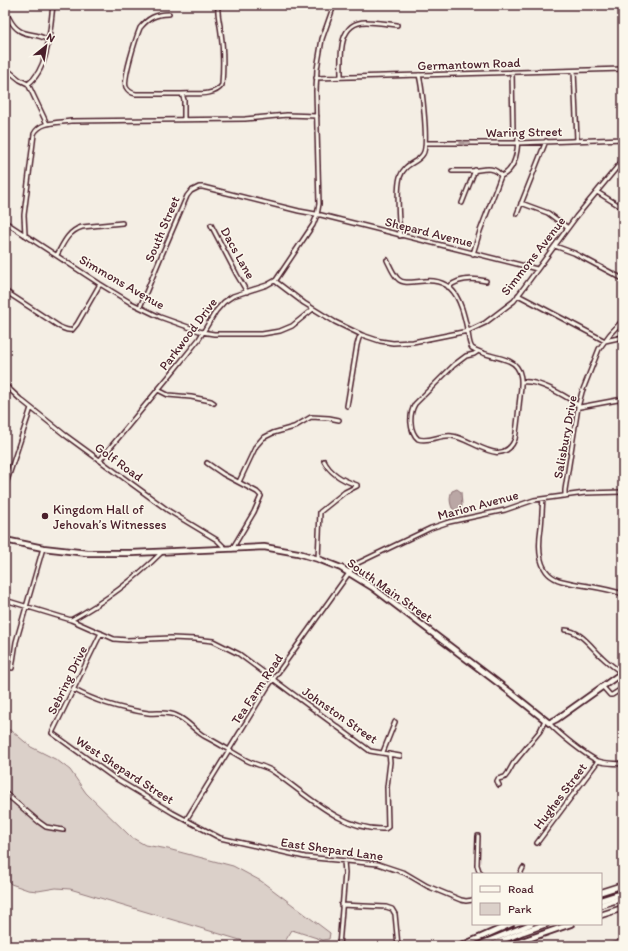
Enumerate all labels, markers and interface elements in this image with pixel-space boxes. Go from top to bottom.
north arrow [26,26,66,66]
text: N [44,30,57,45]
street label: Germantown Road [417,55,521,73]
street label: Waring Street [485,124,563,140]
one-way arrow [458,140,471,146]
street label: South Street [141,194,183,264]
street label: Shepard Avenue [384,214,474,250]
street label: Simmons Avenue [498,214,568,298]
street label: Dacs Lane [218,225,258,281]
street label: Simmons Avenue [77,251,167,313]
street label: Parkwood Drive [156,295,220,373]
street label: Salisbury Drive [550,394,580,480]
street label: Golf Road [92,440,146,484]
street label: Marion Avenue [436,487,520,523]
place label: Kingdom Hall of Jehovah’s Witnesses [53,502,167,532]
marker: Kingdom Hall of Jehovah’s Witnesses [40,511,50,521]
street label: South Main Street [344,555,436,625]
street label: Sebring Drive [44,643,90,717]
street label: Tea Farm Road [228,651,286,727]
street label: Johnston Street [299,683,381,747]
street label: West Shepard Street [73,733,177,807]
street label: Hughes Street [530,760,590,832]
street label: East Shepard Lane [280,834,384,864]
legend [472,873,602,925]
text: Road [508,882,534,896]
text: Park [508,902,532,916]

